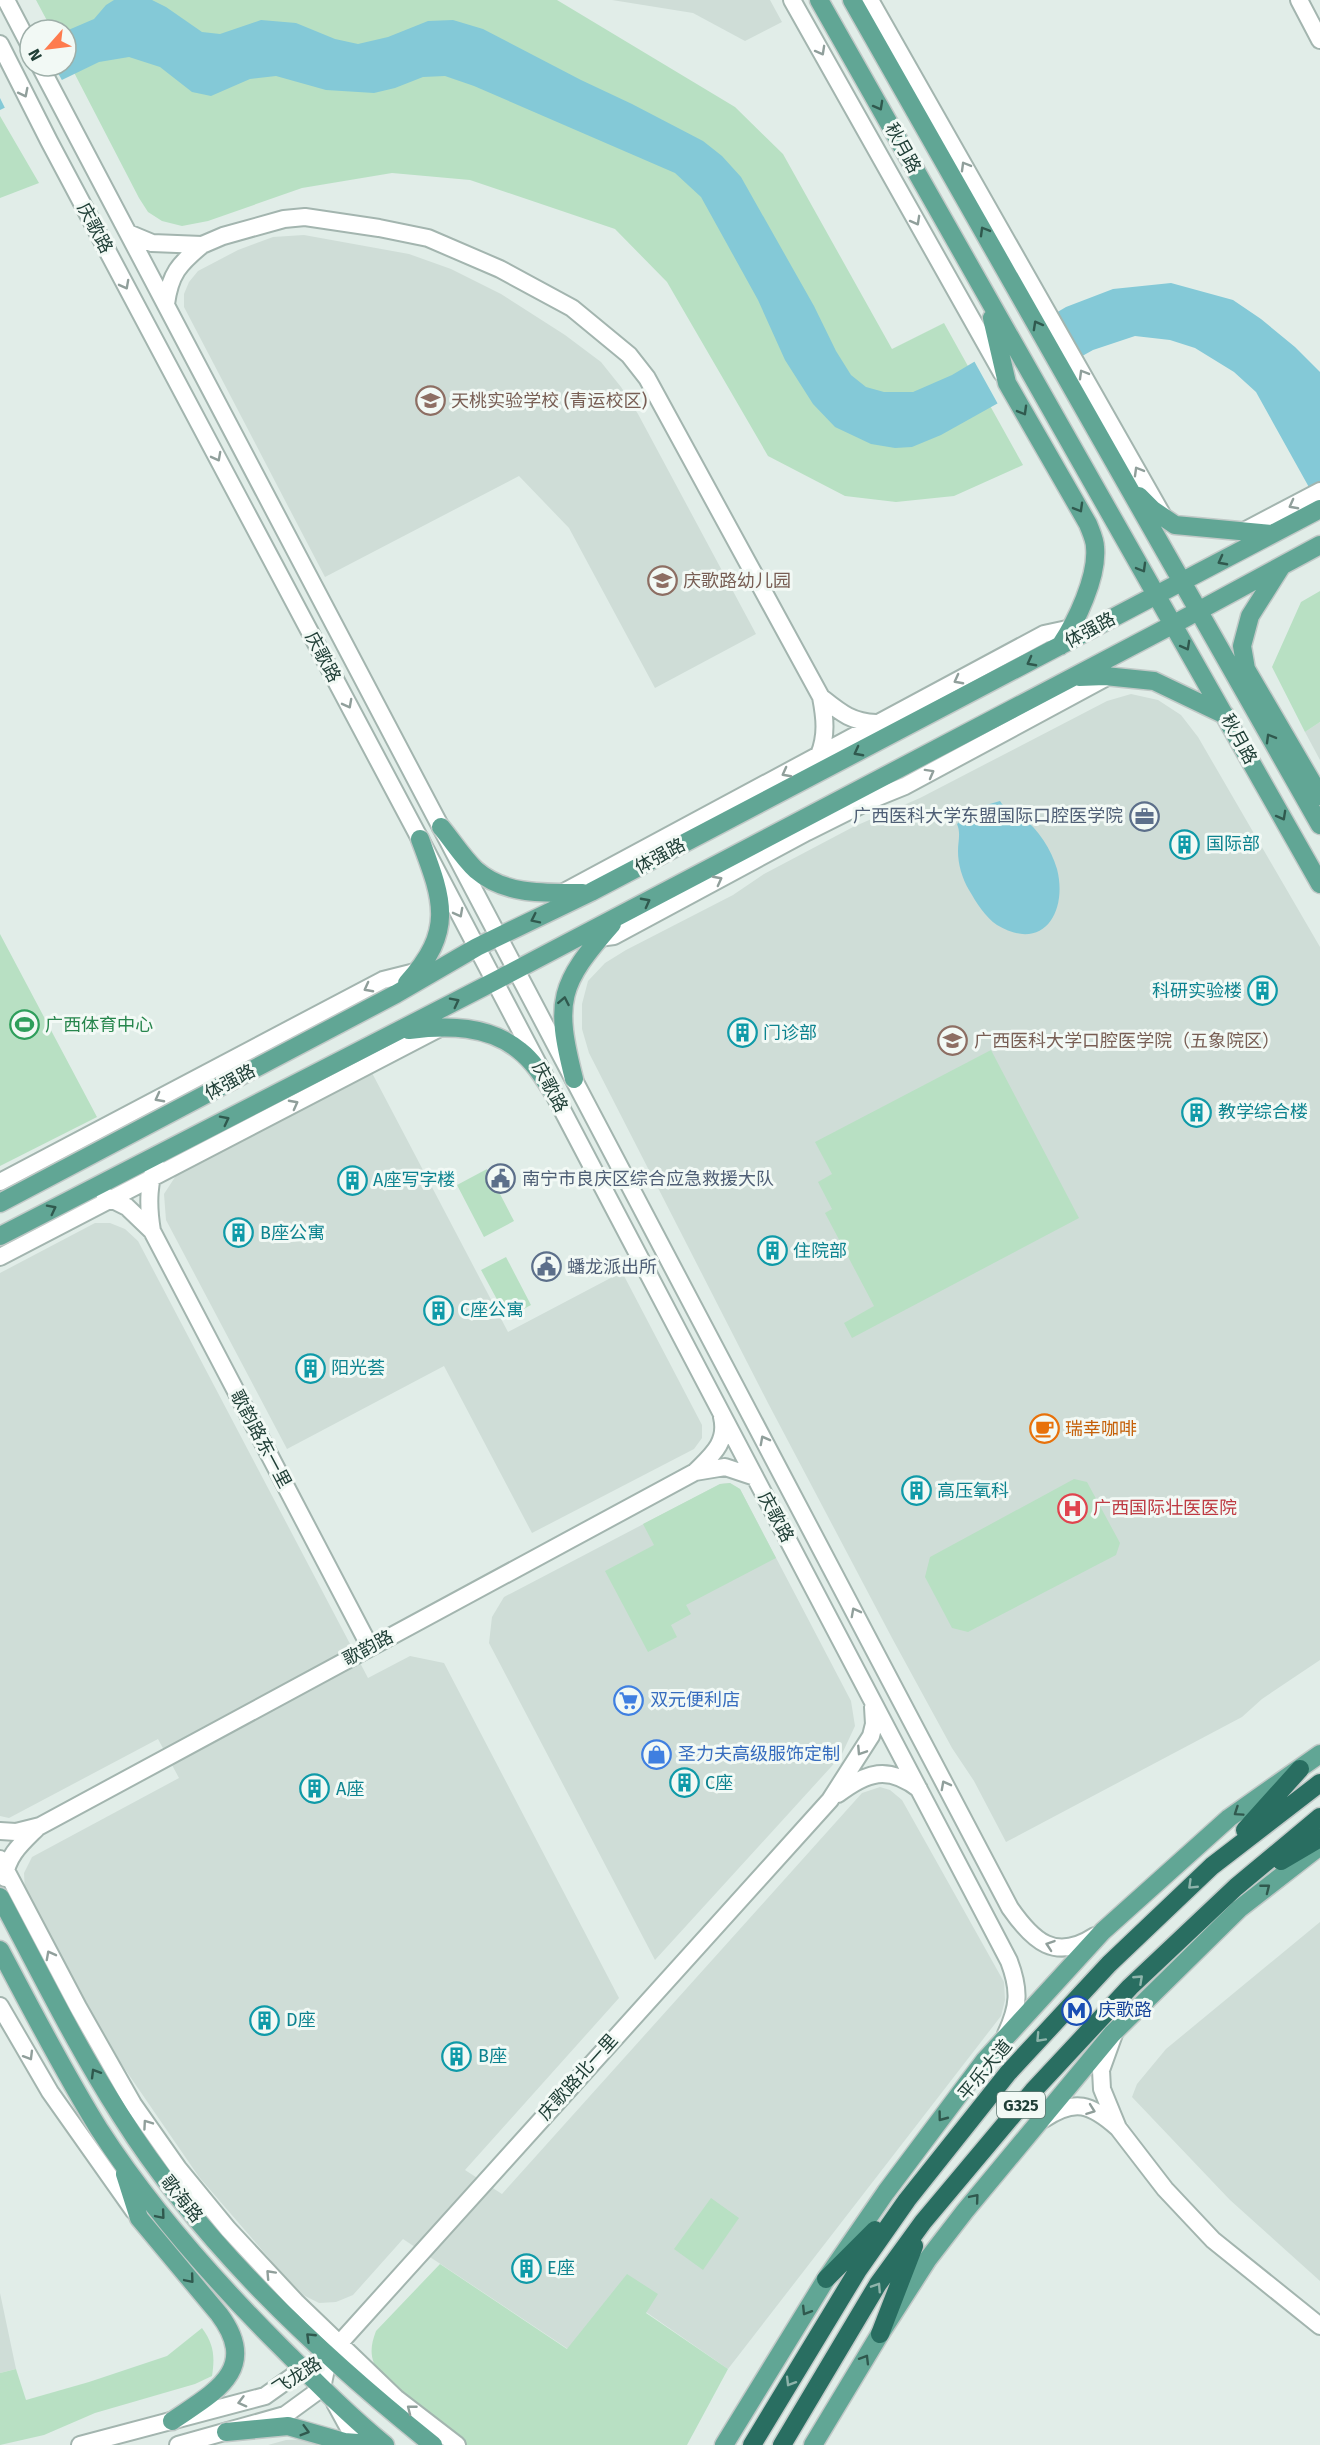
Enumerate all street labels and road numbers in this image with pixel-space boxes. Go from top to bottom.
street label: 秋月路 [880,119,926,177]
street label: 庆歌路 [73,199,117,257]
street label: 体强路 [1061,608,1119,652]
street label: 庆歌路 [301,628,345,686]
street label: 秋月路 [1216,710,1262,768]
street label: 体强路 [631,834,689,878]
street label: 庆歌路 [528,1058,572,1116]
street label: 体强路 [201,1060,259,1104]
street label: 歌韵路东一里 [226,1386,296,1492]
street label: 庆歌路 [754,1488,798,1546]
street label: 歌韵路 [339,1626,397,1670]
street label: 庆歌路北一里 [534,2030,622,2124]
street label: 平乐大道 [953,2035,1017,2105]
road number: G325 [997,2092,1045,2118]
street label: 歌海路 [156,2171,208,2227]
street label: 飞龙路 [268,2352,326,2400]

